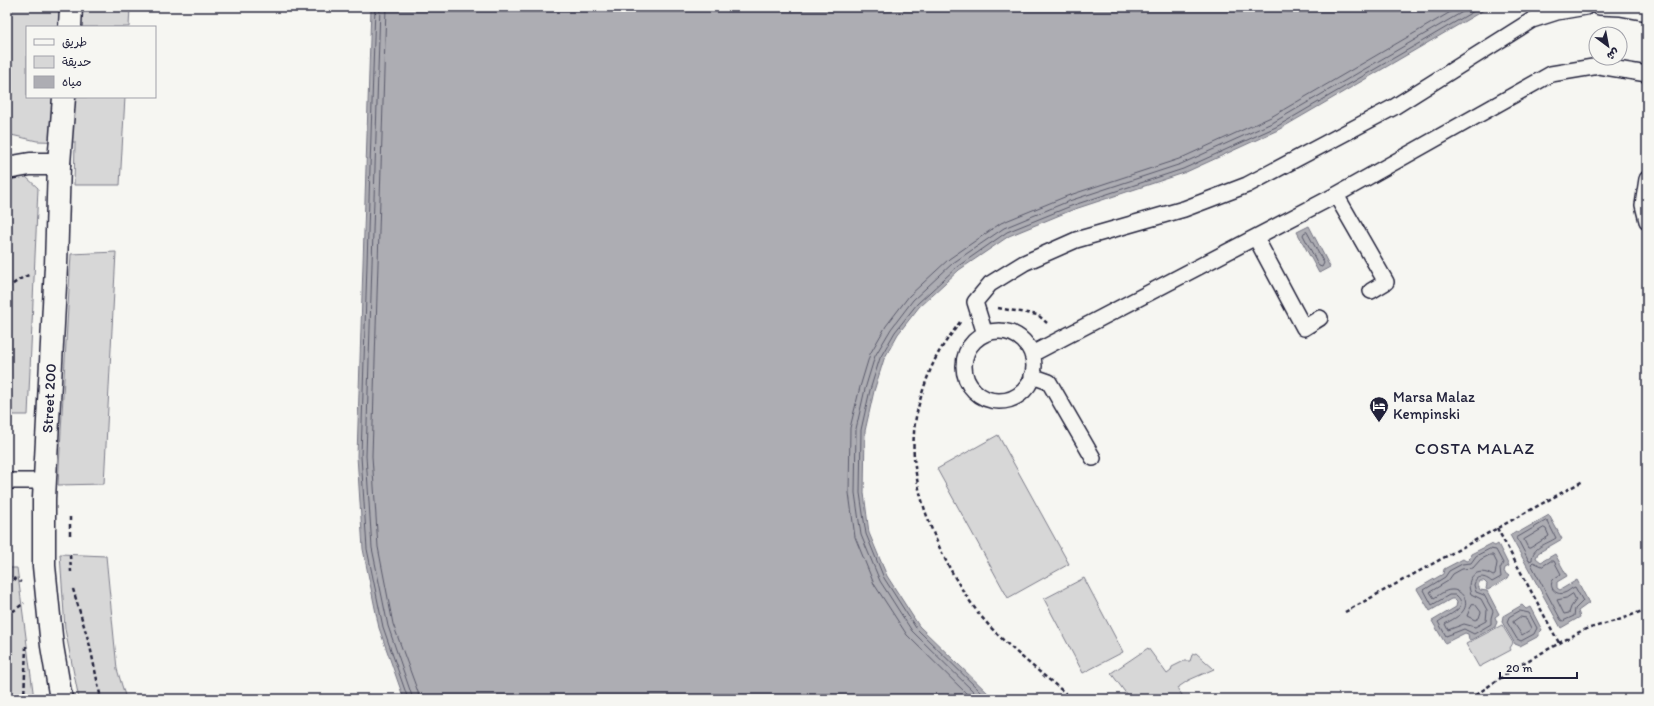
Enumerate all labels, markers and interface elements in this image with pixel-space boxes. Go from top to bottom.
legend [26,26,156,98]
north arrow [1588,26,1628,66]
text: طريق [62,35,87,49]
text: ش [1604,45,1622,63]
text: حديقة [62,55,91,69]
text: مياه [62,75,82,89]
street label: Street 200 [38,363,60,433]
place label: Marsa Malaz Kempinski [1393,388,1475,423]
hotel icon: Marsa Malaz Kempinski [1368,395,1390,423]
district label: COSTA MALAZ [1415,438,1535,458]
scale bar [1500,654,1577,680]
text: 20 m [1506,661,1533,675]

